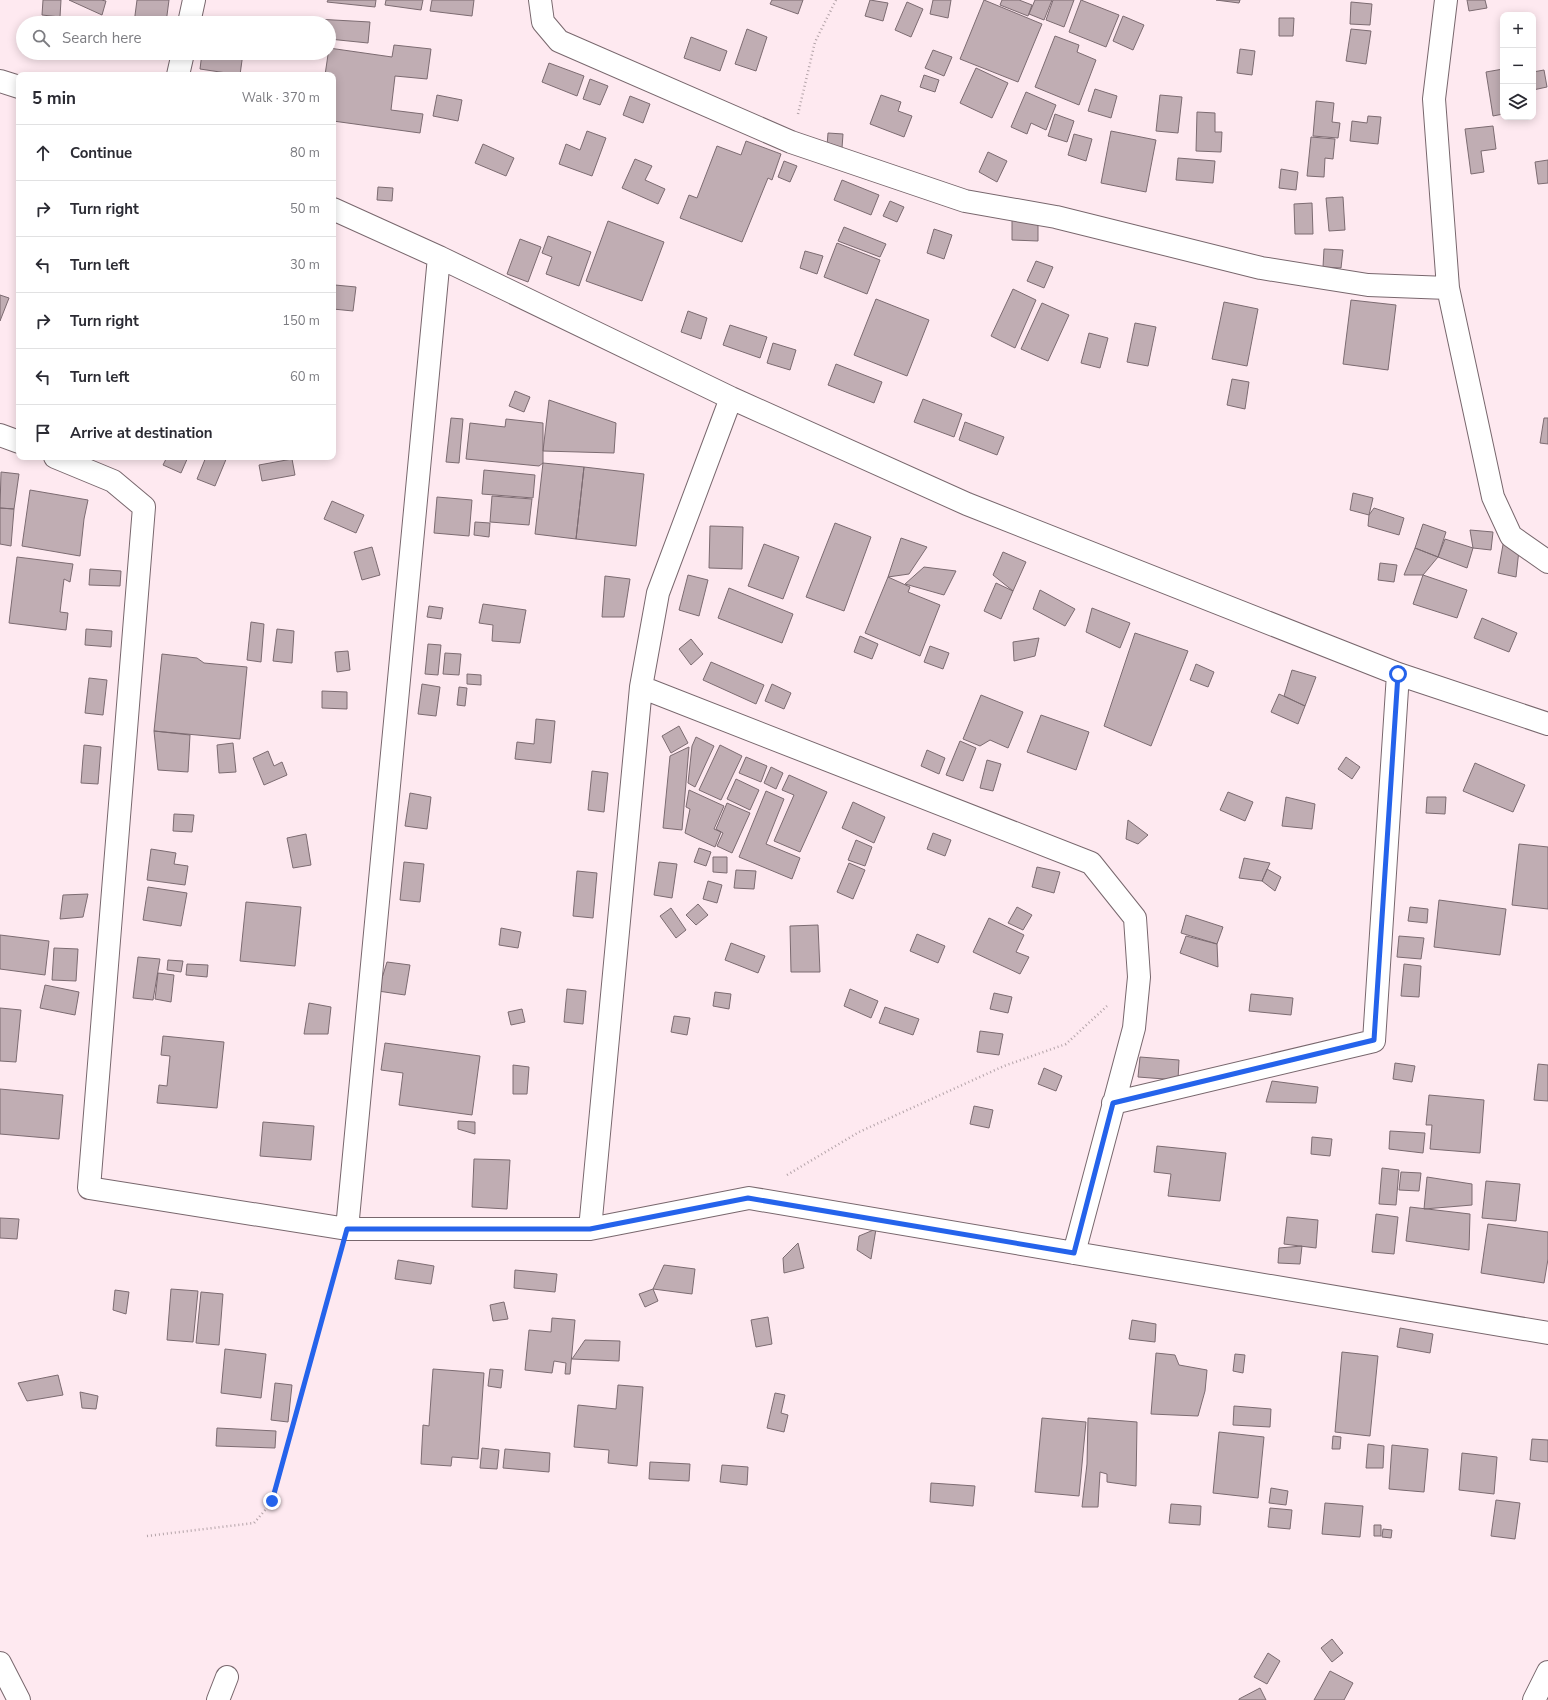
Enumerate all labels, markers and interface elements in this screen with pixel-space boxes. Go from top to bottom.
map controls [1500,12,1536,120]
button: + [1500,12,1536,48]
search box [16,16,336,60]
icon: search [30,27,52,49]
text: Search here [62,28,142,48]
button: − [1500,48,1536,84]
button: layers [1500,84,1536,120]
text: 5 min [32,87,76,110]
text: Walk · 370 m [242,89,320,107]
icon: ahead [32,142,54,164]
text: Continue [70,143,132,163]
text: 80 m [290,144,320,162]
icon: right [32,198,54,220]
text: Turn right [70,199,139,219]
text: 50 m [290,200,320,218]
icon: left [32,254,54,276]
text: Turn left [70,255,129,275]
text: 30 m [290,256,320,274]
icon: right [32,310,54,332]
text: Turn right [70,311,139,331]
text: 150 m [282,312,320,330]
icon: left [32,366,54,388]
text: Turn left [70,367,129,387]
text: 60 m [290,368,320,386]
icon: arrive [32,422,54,444]
text: Arrive at destination [70,423,213,443]
route start [1389,665,1407,683]
route end [263,1492,281,1510]

